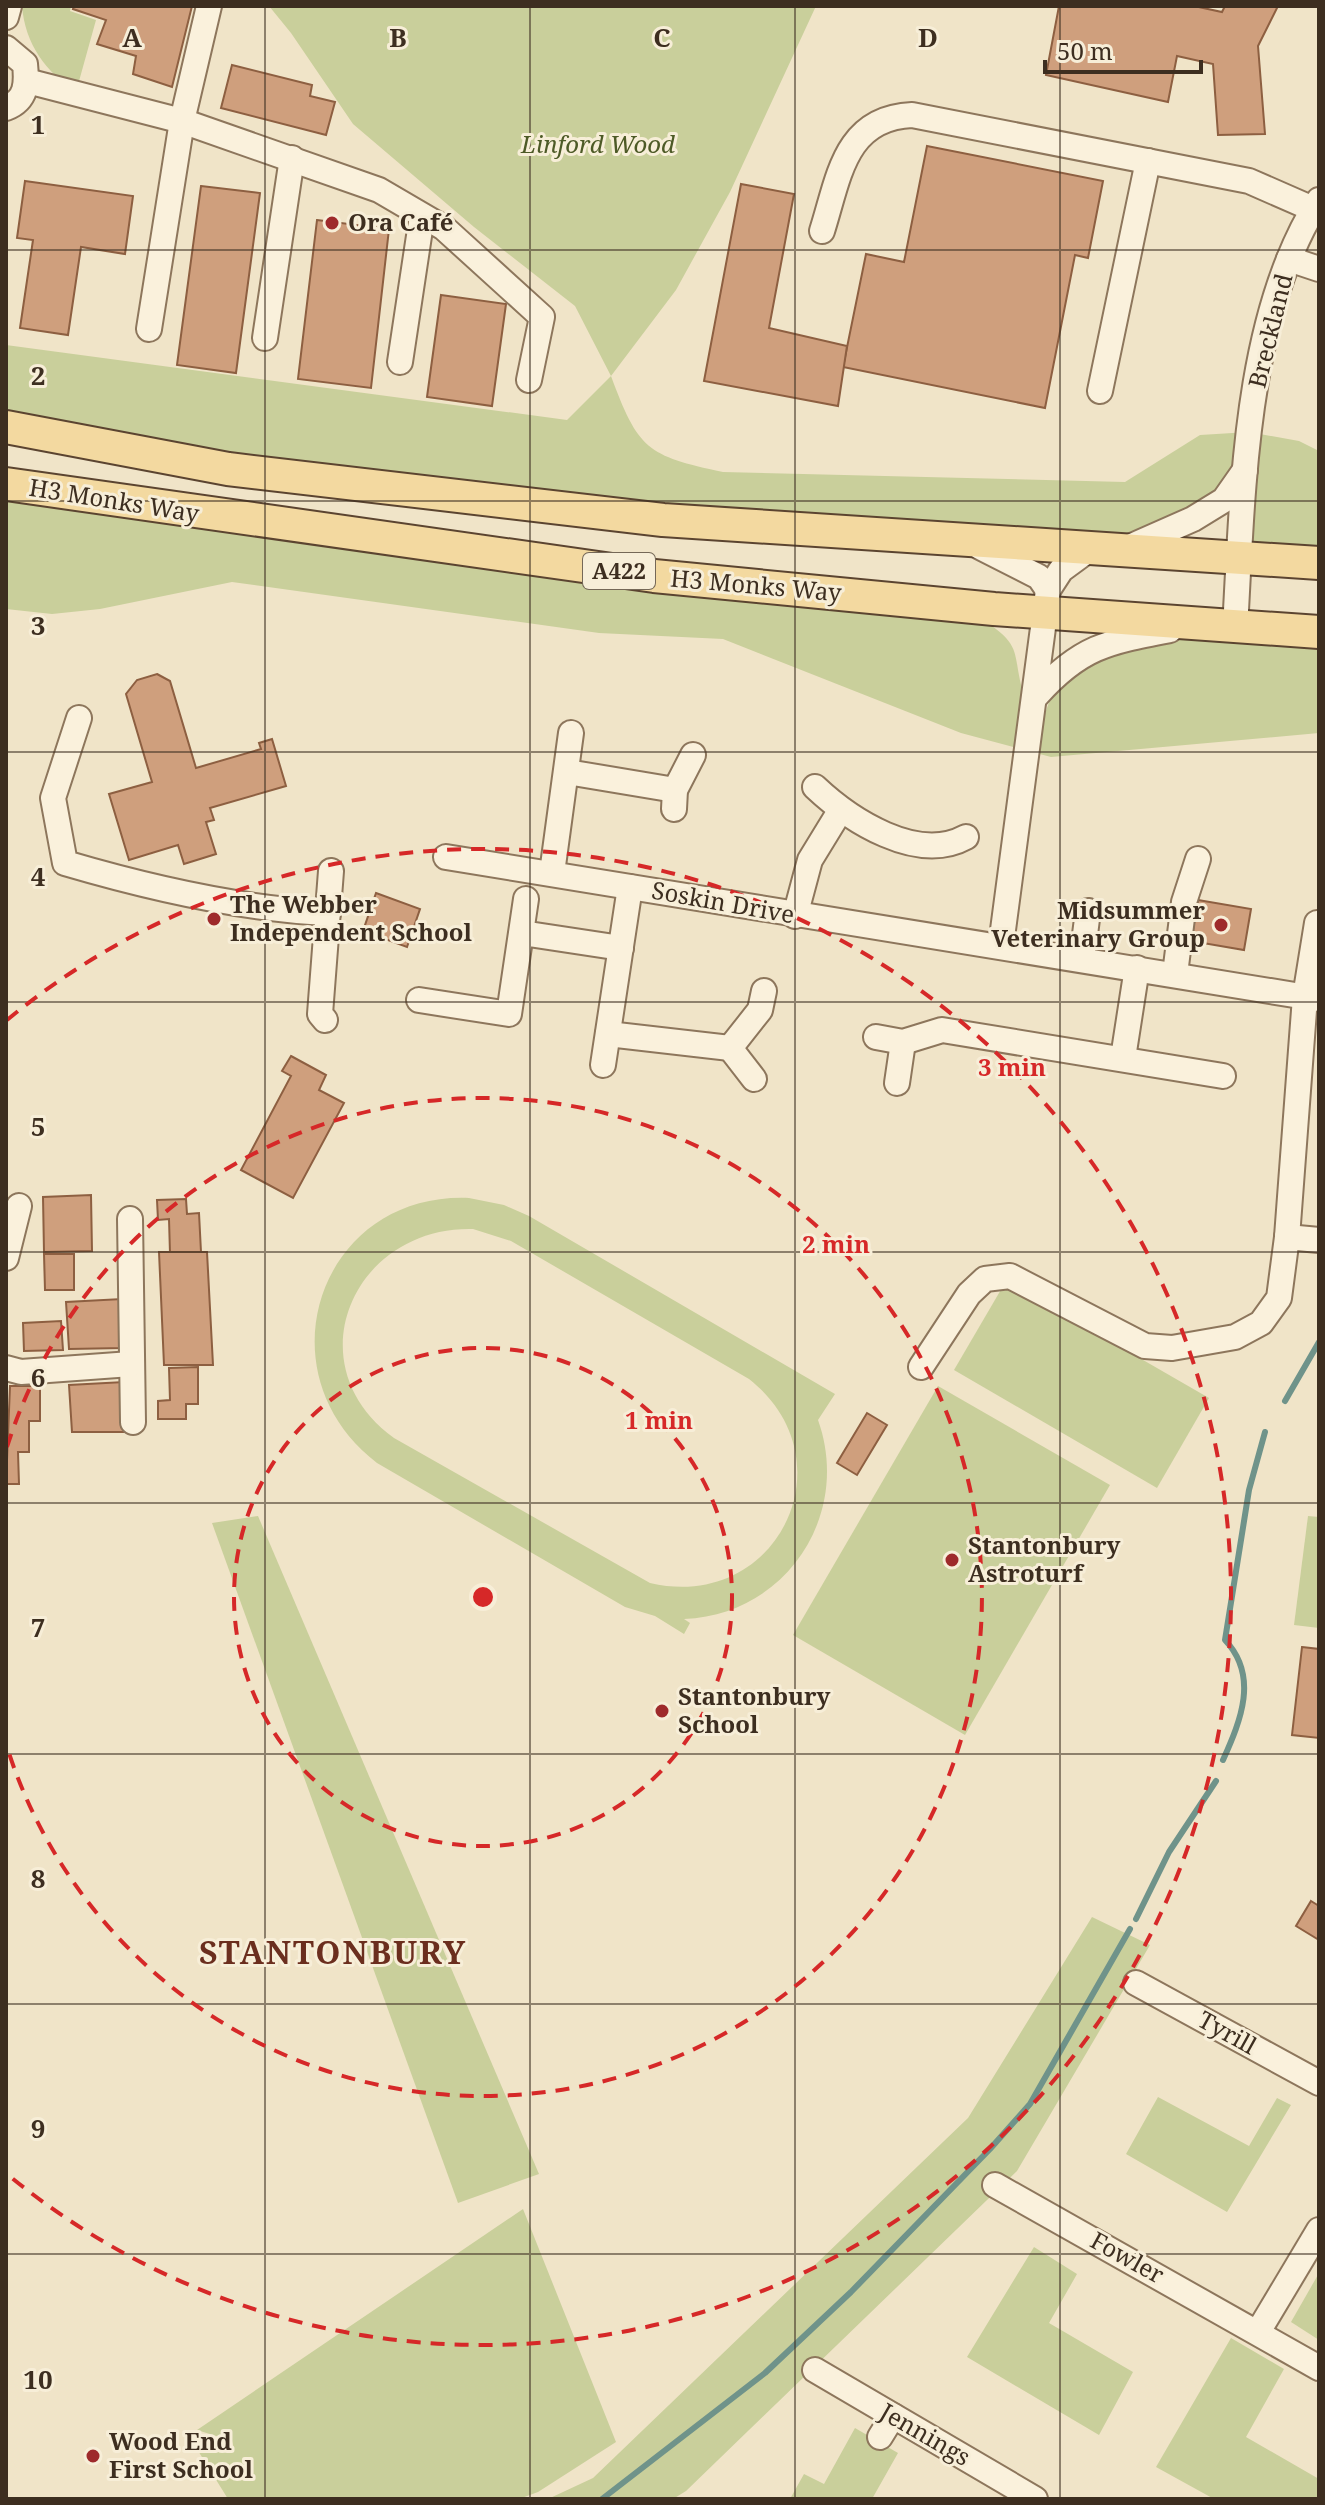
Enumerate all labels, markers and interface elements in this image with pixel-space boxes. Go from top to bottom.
text: A [122,19,142,55]
text: B [389,19,407,55]
text: C [653,19,671,55]
text: D [918,19,938,55]
scale bar [1045,24,1201,74]
text: 50 m [1057,34,1113,67]
text: 1 [31,106,45,142]
park label: Linford Wood [520,127,675,160]
place label: Ora Café [348,205,454,238]
marker: Ora Café [323,214,341,232]
street label: Breckland [1239,270,1300,391]
text: 2 [31,357,45,393]
street label: H3 Monks Way [27,470,202,529]
road number: A422 [583,553,655,589]
street label: H3 Monks Way [669,561,844,608]
text: 3 [31,607,45,643]
text: 4 [31,858,46,894]
street label: Soskin Drive [649,873,797,930]
place label: The Webber Independent School [230,887,472,948]
place label: Midsummer Veterinary Group [991,893,1205,954]
marker: The Webber Independent School [205,910,223,928]
marker: Midsummer Veterinary Group [1212,916,1230,934]
text: 3 min [978,1050,1046,1083]
text: 5 [31,1108,45,1144]
text: 2 min [802,1227,870,1260]
text: 6 [31,1359,45,1395]
text: 1 min [625,1403,693,1436]
place label: Stantonbury Astroturf [968,1528,1121,1589]
marker: Stantonbury Astroturf [943,1551,961,1569]
centre of rings [469,1583,497,1611]
text: 7 [31,1609,45,1645]
place label: Stantonbury School [678,1679,831,1740]
marker: Stantonbury School [653,1702,671,1720]
text: 8 [31,1860,45,1896]
district label: STANTONBURY [199,1930,467,1973]
street label: Tyrill [1193,2002,1263,2061]
text: 9 [31,2110,45,2146]
street label: Fowler [1085,2223,1170,2290]
text: 10 [23,2361,53,2397]
street label: Jennings [874,2394,977,2473]
place label: Wood End First School [109,2424,253,2485]
marker: Wood End First School [84,2447,102,2465]

